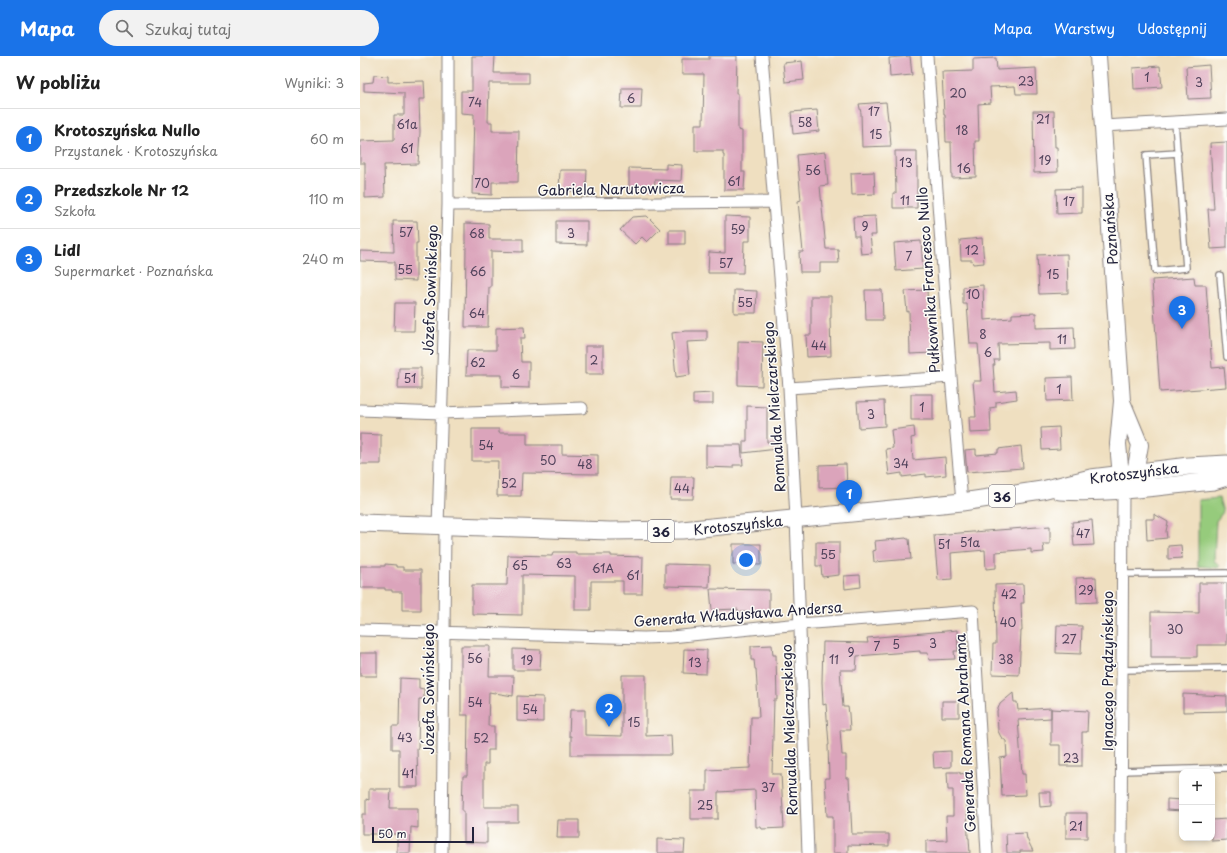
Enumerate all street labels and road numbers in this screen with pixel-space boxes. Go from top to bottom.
street label: Gabriela Narutowicza [537,177,685,201]
street label: Pułkownika Francesco Nullo [911,186,945,374]
street label: Poznańska [1097,192,1123,266]
street label: Józefa Sowińskiego [417,224,443,356]
street label: Romualda Mielczarskiego [758,321,790,493]
street label: Krotoszyńska [1088,457,1180,489]
road number: 36 [989,485,1015,507]
street label: Krotoszyńska [692,510,784,540]
road number: 36 [648,520,674,542]
street label: Ignacego Prądzyńskiego [1097,591,1118,751]
street label: Generała Władysława Andersa [633,596,843,632]
street label: Józefa Sowińskiego [418,623,439,754]
street label: Generała Romana Abrahama [949,633,981,833]
street label: Romualda Mielczarskiego [776,644,802,816]

